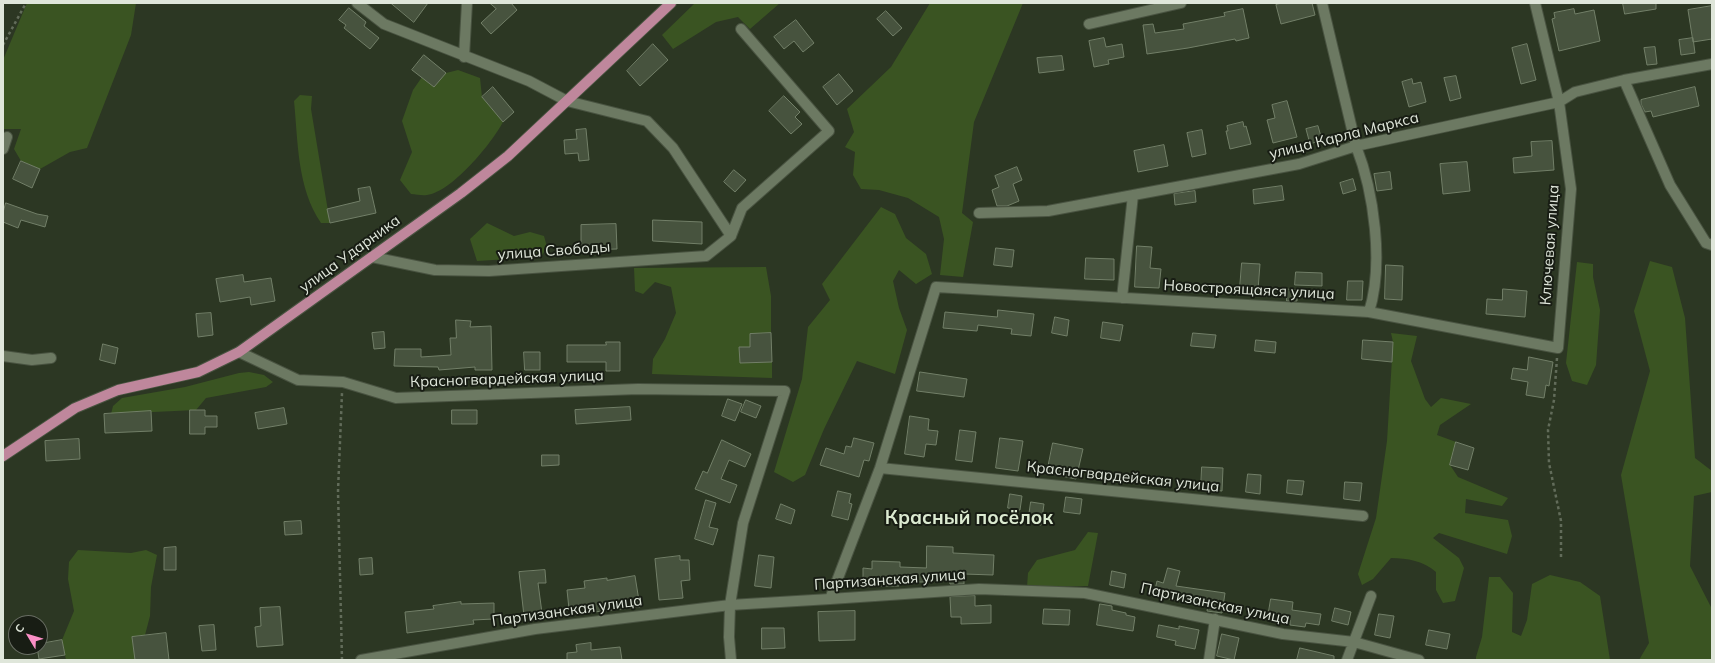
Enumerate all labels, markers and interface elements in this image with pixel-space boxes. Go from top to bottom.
street label: улица Карла Маркса [1267,109,1421,163]
street label: Ключевая улица [1537,184,1563,306]
street label: улица Ударника [296,211,404,297]
street label: улица Свободы [497,238,611,264]
street label: Новостроящаяся улица [1163,277,1335,303]
street label: Красногвардейская улица [410,367,604,391]
street label: Красногвардейская улица [1026,458,1220,496]
district label: Красный посёлок [885,507,1053,529]
street label: Партизанская улица [814,566,966,594]
street label: Партизанская улица [1139,579,1291,629]
street label: Партизанская улица [491,592,643,630]
north arrow [8,615,48,655]
text: С [11,621,27,636]

